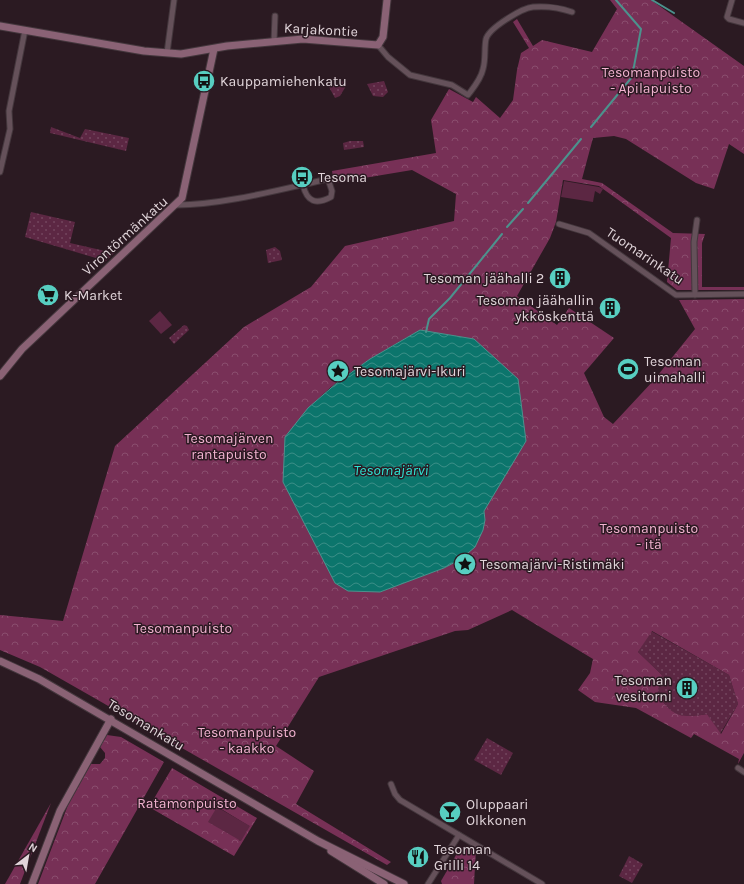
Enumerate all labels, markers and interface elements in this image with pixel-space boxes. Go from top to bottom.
street label: Karjakontie [284,20,358,40]
park label: Tesomanpuisto - Apilapuisto [602,64,700,97]
bus stop icon: Kauppamiehenkatu [191,68,217,94]
place label: Kauppamiehenkatu [220,73,347,90]
bus stop icon: Tesoma [289,164,315,190]
place label: Tesoma [318,169,367,186]
street label: Virontörmänkatu [79,193,171,279]
street label: Tuomarinkatu [603,224,687,288]
building icon: Tesoman jäähalli 2 [547,265,573,291]
place label: Tesoman jäähalli 2 [424,270,544,287]
supermarket icon: K-Market [35,282,61,308]
place label: K-Market [64,287,122,304]
place label: Tesoman jäähallin ykköskenttä [477,292,594,325]
building icon: Tesoman jäähallin ykköskenttä [597,295,623,321]
place label: Tesoman uimahalli [644,353,706,386]
sports icon: Tesoman uimahalli [615,356,641,382]
place icon: Tesomajärvi-Ikuri [325,358,351,384]
place label: Tesomajärvi-Ikuri [354,363,466,380]
park label: Tesomajärven rantapuisto [185,430,273,463]
water label: Tesomajärvi [353,461,429,479]
park label: Tesomanpuisto - itä [600,520,698,553]
place icon: Tesomajärvi-Ristimäki [452,551,478,577]
place label: Tesomajärvi-Ristimäki [480,556,625,573]
park label: Tesomanpuisto [134,620,232,637]
place label: Tesoman vesitorni [615,672,672,705]
building icon: Tesoman vesitorni [674,675,700,701]
street label: Tesomankatu [104,695,188,755]
park label: Tesomanpuisto - kaakko [198,724,296,757]
park label: Ratamonpuisto [137,795,237,812]
place label: Oluppaari Olkkonen [466,796,528,829]
bar icon: Oluppaari Olkkonen [437,799,463,825]
north arrow [8,836,48,876]
text: N [26,840,40,855]
place label: Tesoman Grilli 14 [434,841,491,874]
restaurant icon: Tesoman Grilli 14 [405,844,431,870]

